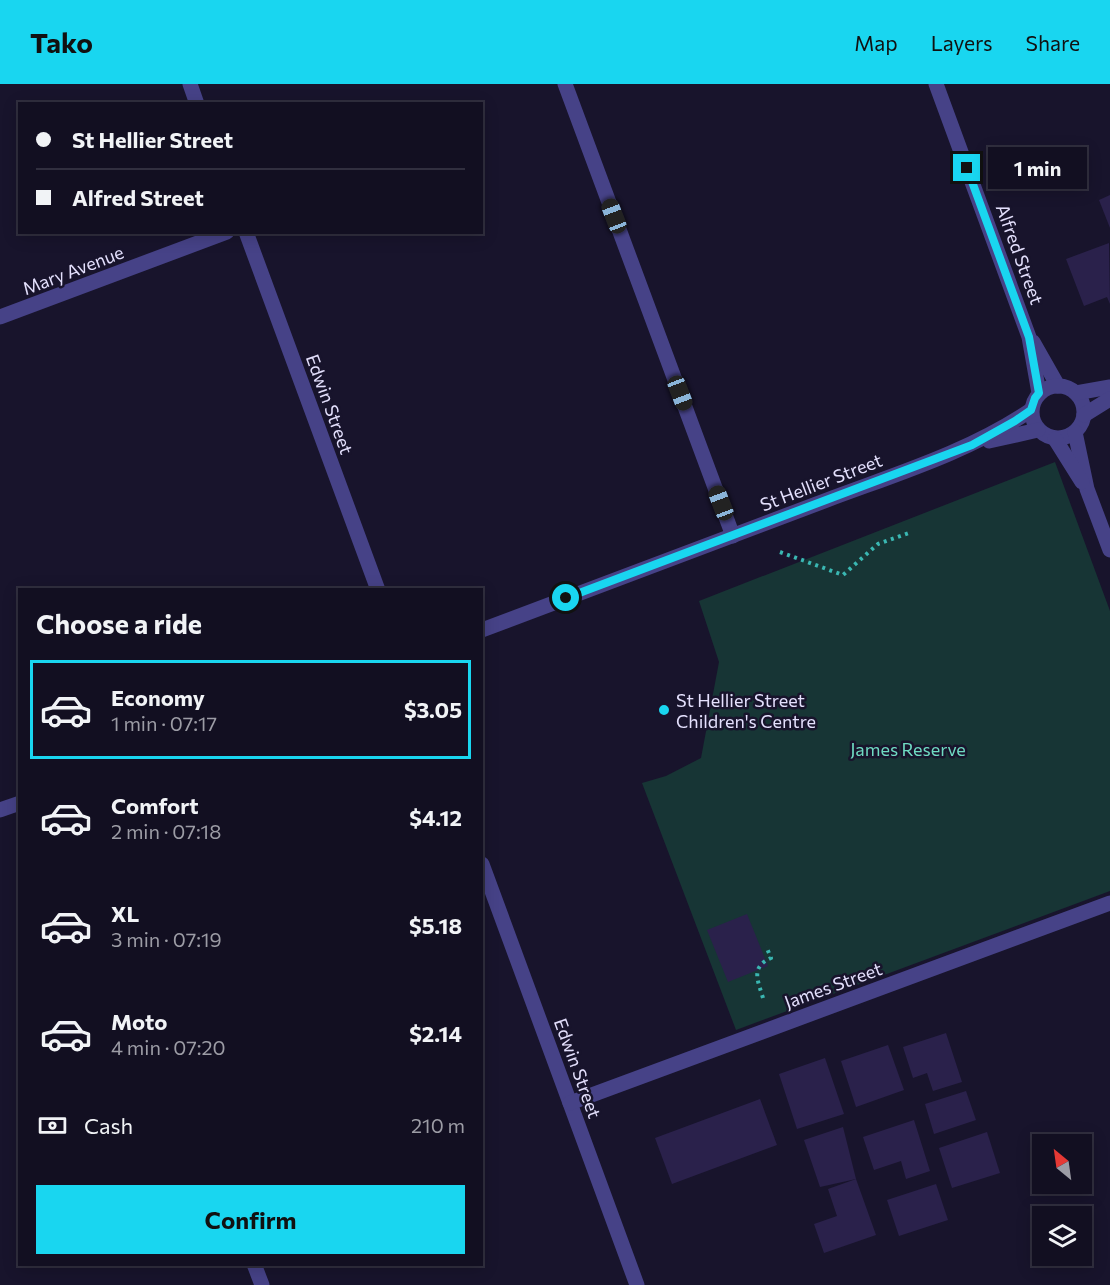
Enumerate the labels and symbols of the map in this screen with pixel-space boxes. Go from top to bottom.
callout: 1 min [988,147,1087,189]
route end [953,154,980,181]
car [599,196,629,236]
street label: Alfred Street [992,201,1048,307]
street label: Mary Avenue [19,241,127,299]
street label: Edwin Street [302,351,358,457]
car [665,373,695,413]
street label: St Hellier Street [757,449,885,515]
car [706,483,736,523]
route start [552,584,579,611]
place label: St Hellier Street Children's Centre [676,689,816,732]
marker: St Hellier Street Children's Centre [657,703,671,717]
park label: James Reserve [850,738,966,760]
street label: James Street [781,957,885,1013]
street label: Edwin Street [550,1015,606,1121]
north arrow [1032,1134,1092,1194]

